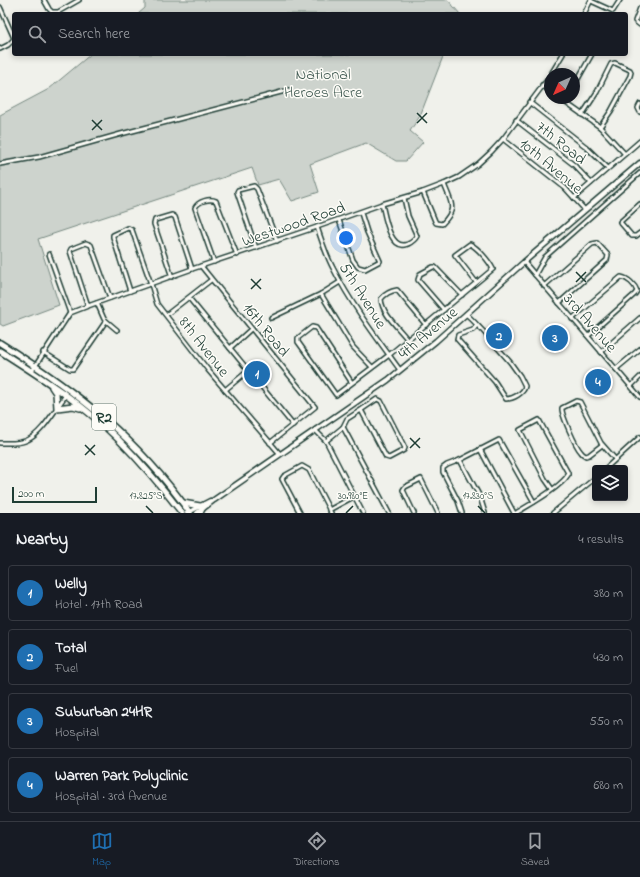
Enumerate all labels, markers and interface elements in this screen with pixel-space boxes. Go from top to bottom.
search box [12,12,628,56]
icon: search [26,23,48,45]
text: Search here [58,23,130,45]
park label: National Heroes Acre [284,63,363,105]
north arrow [544,68,580,104]
street label: 7th Road [531,116,591,171]
street label: 10th Avenue [514,133,588,201]
street label: Westwood Road [239,196,349,254]
your location [336,228,356,248]
street label: 5th Avenue [333,258,393,334]
street label: 3rd Avenue [557,288,623,359]
street label: 16th Road [236,298,295,363]
street label: 4th Avenue [393,301,464,366]
street label: 8th Avenue [172,312,235,383]
pin: 2 [486,321,512,351]
pin: 3 [542,323,568,353]
pin: 1 [244,359,270,389]
pin: 4 [585,367,611,397]
road number: R2 [92,404,116,430]
map controls [592,465,628,501]
button: layers [592,465,628,501]
scale bar [12,485,97,504]
text: 200 m [18,486,44,502]
text: 17.825°S [130,489,163,504]
text: 30.980°E [338,489,368,504]
text: 17.830°S [463,489,494,504]
text: Nearby [16,527,68,552]
text: 4 results [578,530,624,549]
text: Welly [55,573,87,595]
text: 1 [28,584,32,603]
text: 380 m [594,584,623,603]
text: Hotel · 17th Road [55,595,143,614]
text: Total [55,637,86,659]
text: 2 [27,648,33,667]
text: 430 m [593,648,623,667]
text: Fuel [55,659,78,678]
text: Suburban 24HR [55,701,152,723]
text: 3 [27,712,33,731]
text: 550 m [589,712,623,731]
text: Hospital [55,723,99,742]
text: Warren Park Polyclinic [55,765,188,787]
text: 4 [27,776,33,795]
text: 680 m [593,776,623,795]
text: Hospital · 3rd Avenue [55,787,167,806]
tab: Map [91,830,113,870]
tab: Directions [294,830,339,870]
tab: Saved [521,830,549,870]

